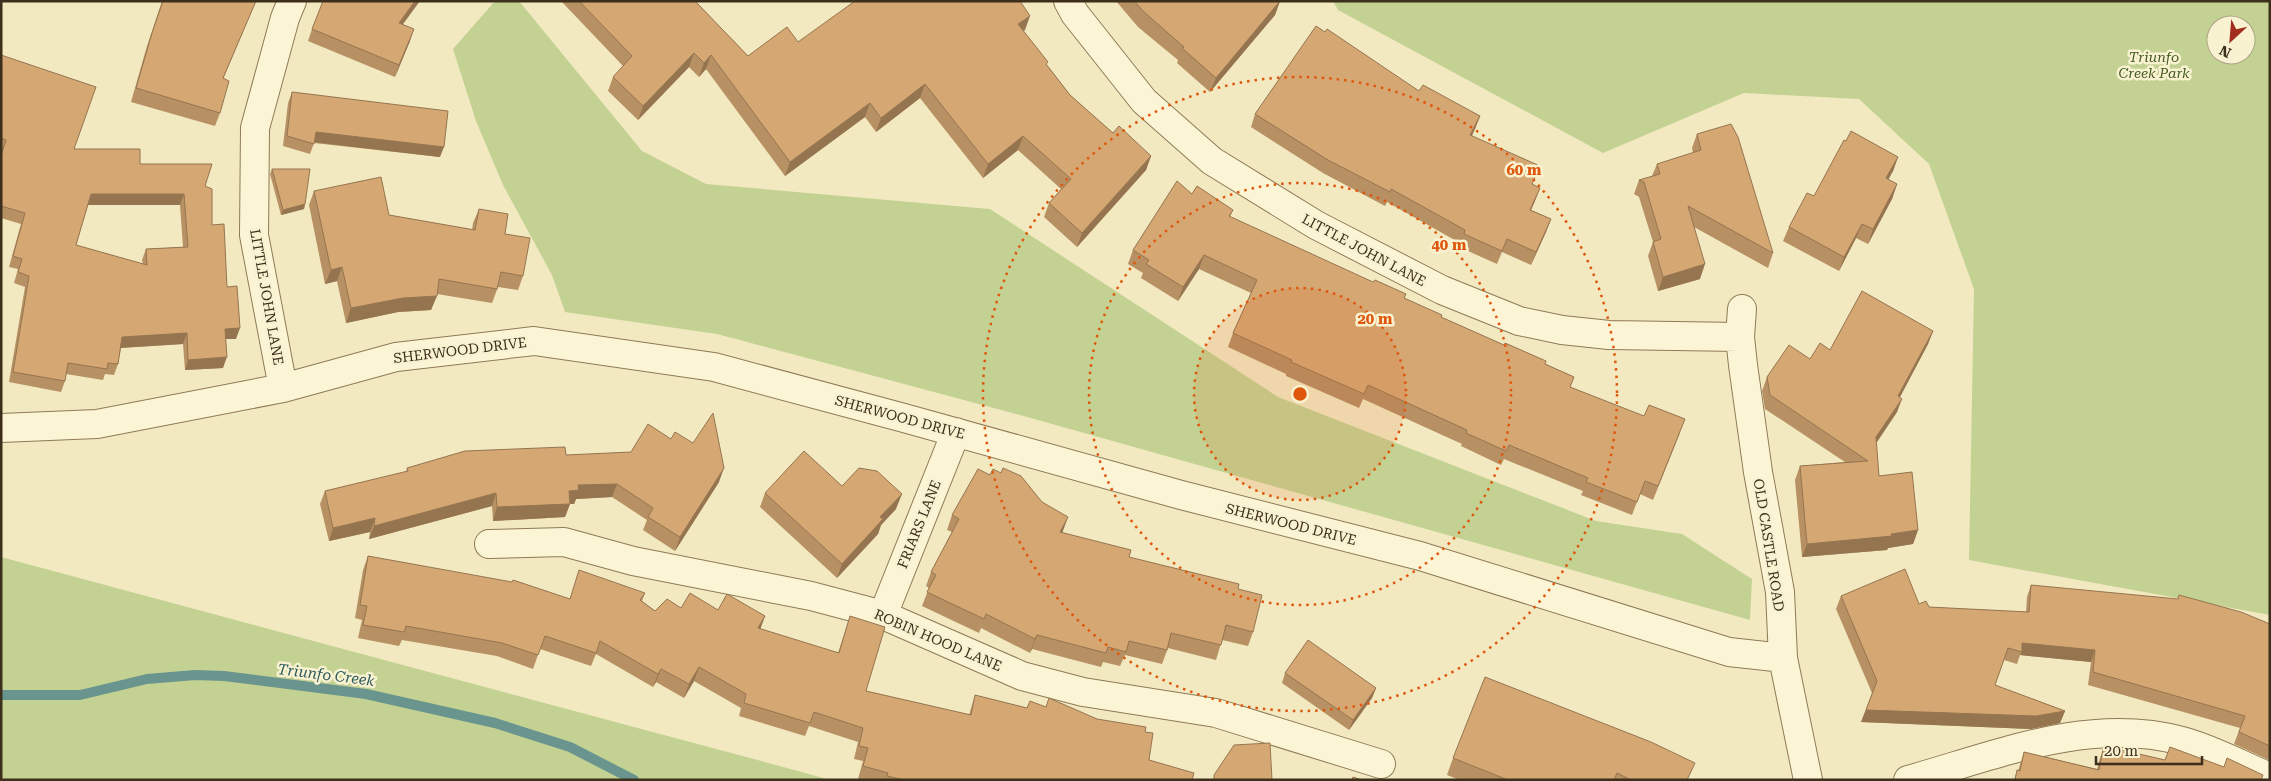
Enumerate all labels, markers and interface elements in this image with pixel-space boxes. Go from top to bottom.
north arrow [2206,15,2256,65]
text: N [2217,42,2234,61]
park label: Triunfo Creek Park [2118,49,2190,81]
text: 60 m [1506,161,1542,179]
street label: LITTLE JOHN LANE [1299,211,1429,289]
street label: LITTLE JOHN LANE [247,228,287,366]
text: 40 m [1431,236,1467,254]
text: 20 m [1357,310,1393,328]
street label: SHERWOOD DRIVE [392,334,528,366]
centre of rings [1291,385,1309,403]
street label: SHERWOOD DRIVE [833,392,967,442]
street label: FRIARS LANE [894,477,944,571]
street label: OLD CASTLE ROAD [1751,477,1787,613]
street label: SHERWOOD DRIVE [1224,500,1358,548]
street label: ROBIN HOOD LANE [872,606,1004,674]
water label: Triunfo Creek [276,660,376,690]
scale bar [2096,734,2202,766]
text: 20 m [2104,742,2139,760]

